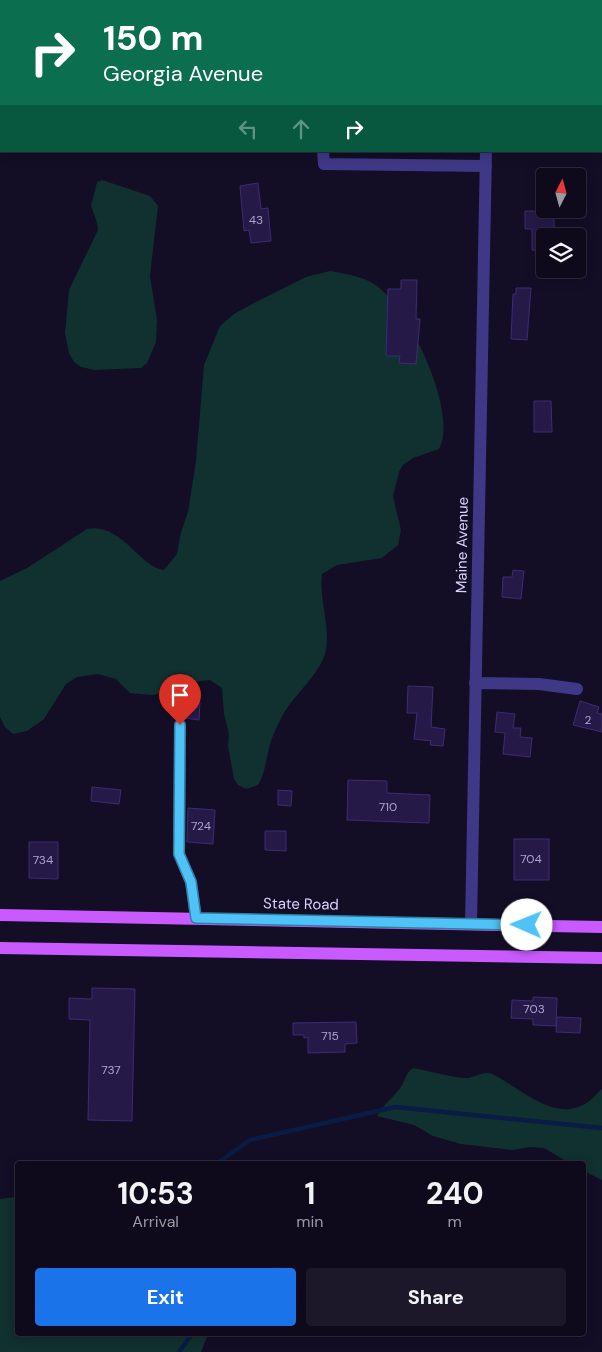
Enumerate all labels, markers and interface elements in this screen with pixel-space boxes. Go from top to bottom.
text: 150 m [103,15,203,61]
icon: right [20,20,85,85]
text: Georgia Avenue [103,59,263,88]
icon: left [234,115,262,143]
icon: ahead [287,115,315,143]
icon: right [340,115,368,143]
north arrow [536,168,586,218]
map controls [536,168,586,278]
house number: 43 [249,212,263,228]
button: layers [536,228,586,278]
street label: Maine Avenue [451,497,473,593]
pin [159,674,201,725]
icon: arrive [166,681,194,709]
house number: 2 [585,712,592,728]
house number: 710 [379,799,397,815]
house number: 724 [191,818,211,834]
house number: 704 [520,851,542,867]
house number: 734 [33,852,53,868]
street label: State Road [263,893,339,915]
position arrow [500,898,552,950]
house number: 703 [523,1001,545,1017]
house number: 715 [321,1028,339,1044]
house number: 737 [101,1062,121,1078]
text: 10:53 [117,1174,194,1213]
text: 1 [304,1174,315,1213]
text: 240 [426,1174,484,1213]
text: Arrival [132,1211,179,1232]
text: min [296,1211,323,1232]
text: m [448,1211,462,1232]
button: Exit [35,1268,296,1326]
button: Share [306,1268,566,1326]

